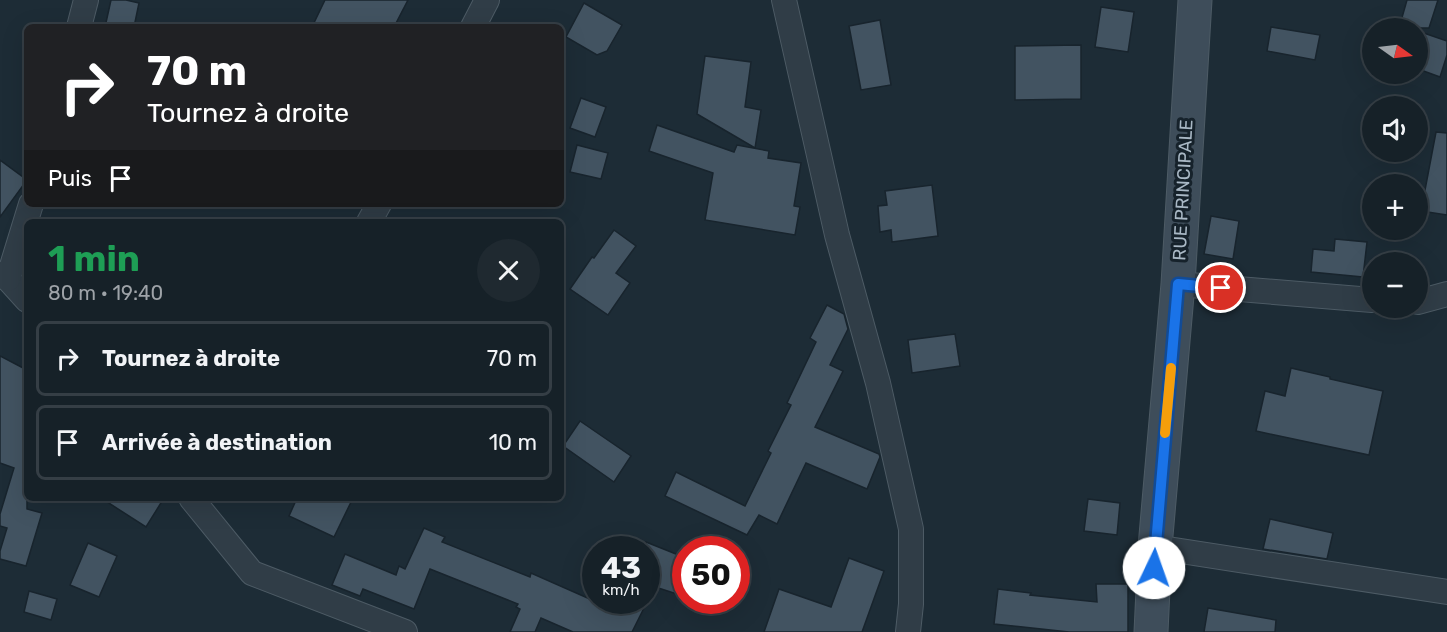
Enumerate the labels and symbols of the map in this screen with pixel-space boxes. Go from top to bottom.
north arrow [1362,18,1428,84]
street label: RUE PRINCIPALE [1168,119,1198,261]
pin [1195,262,1246,313]
speed limit sign: 50 [672,536,750,614]
position arrow [1122,536,1186,600]

